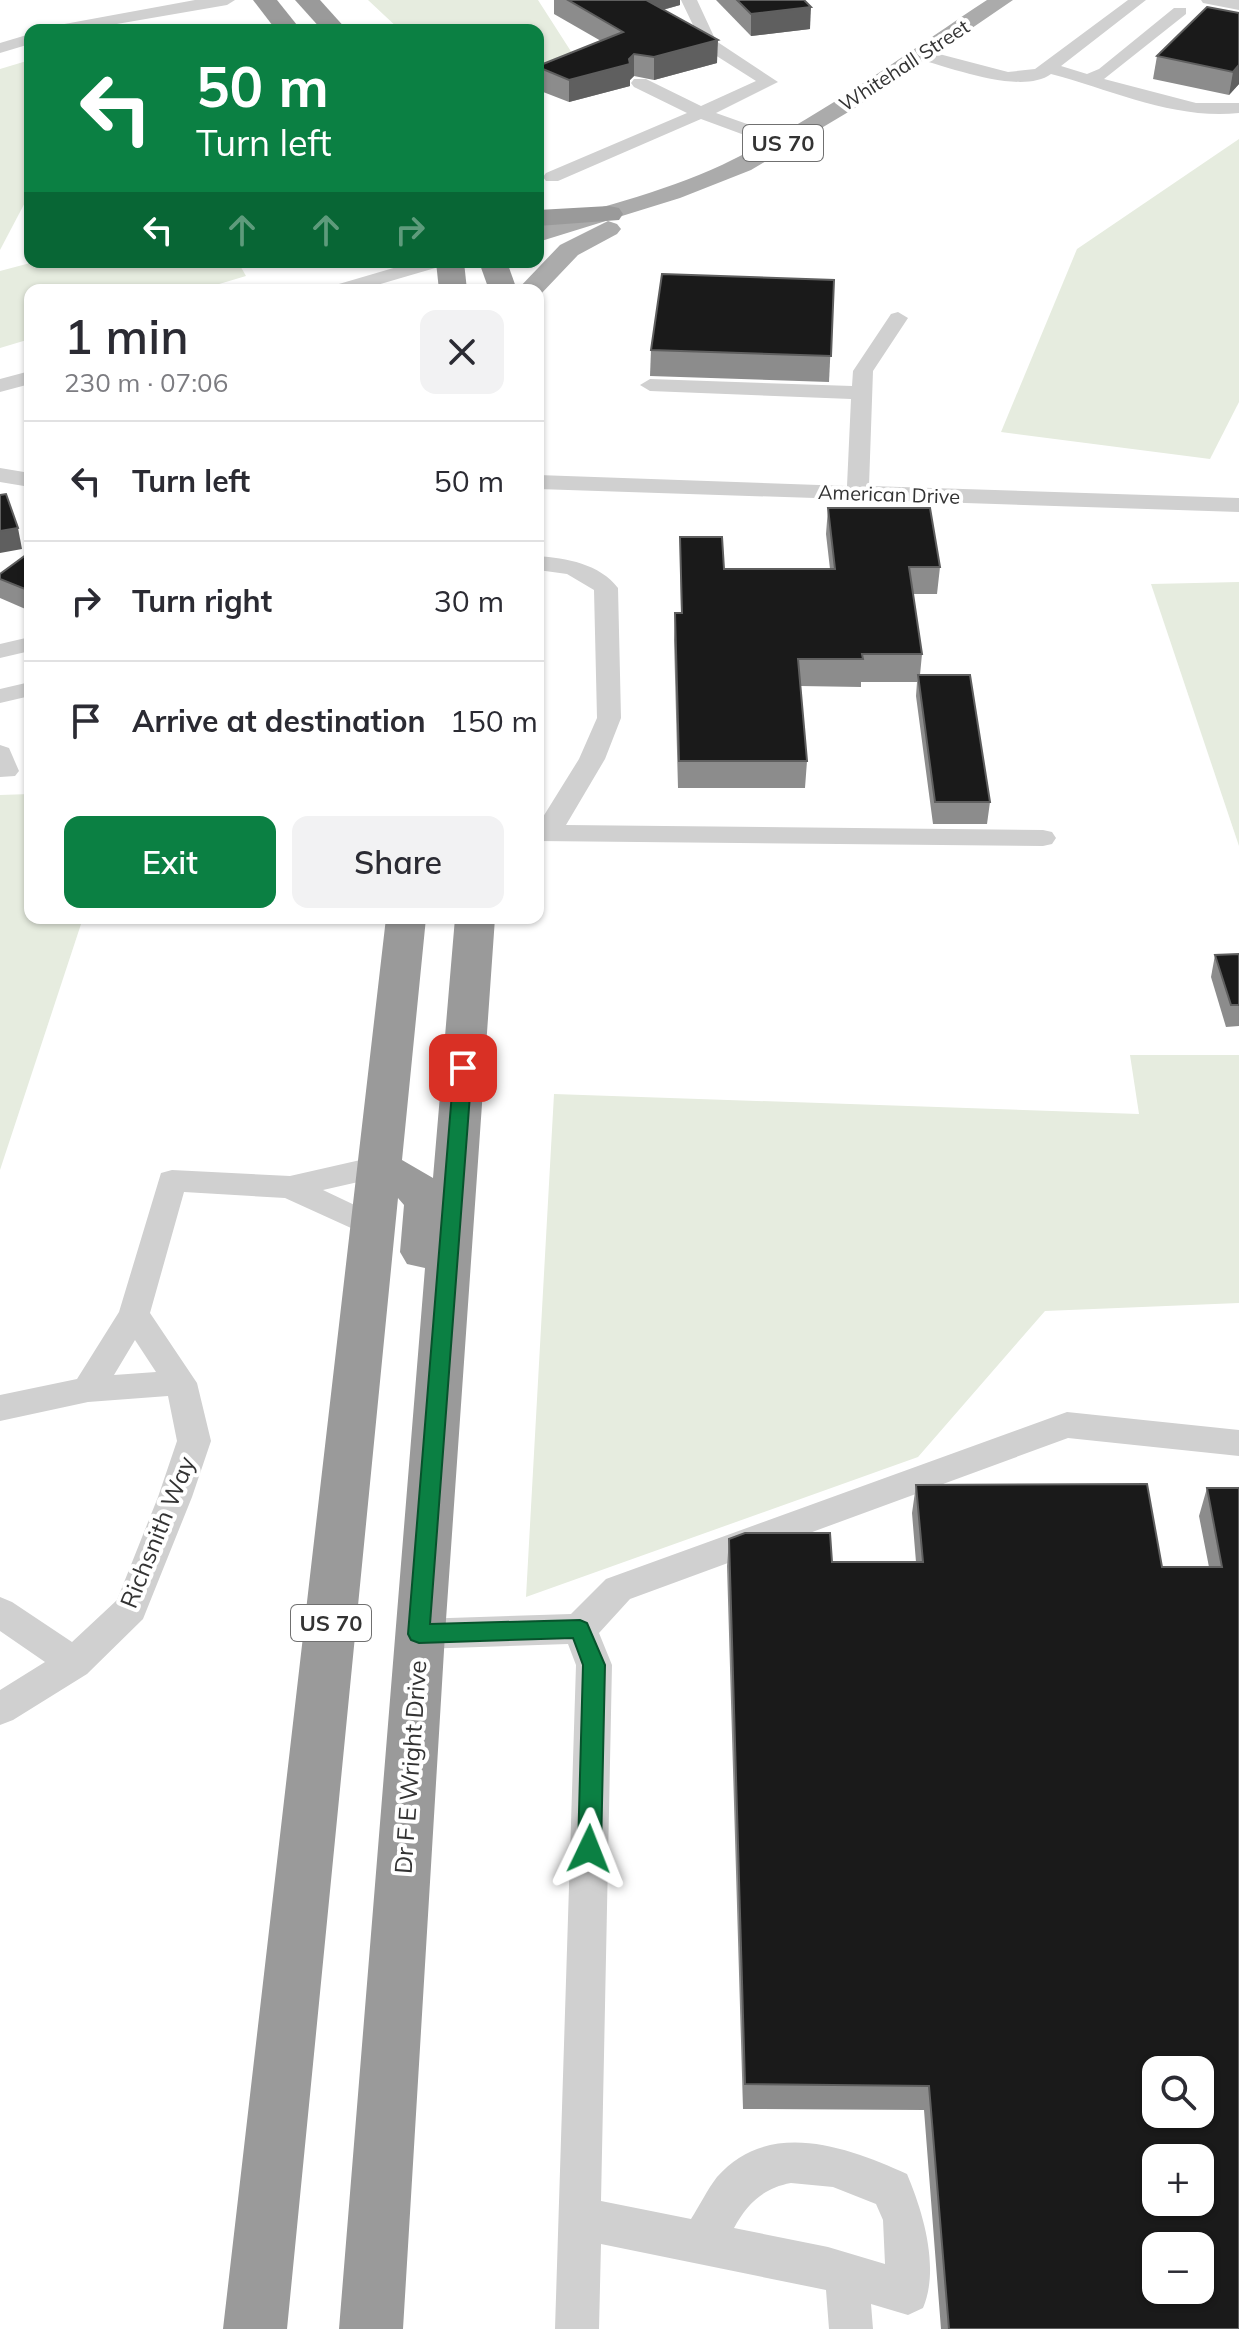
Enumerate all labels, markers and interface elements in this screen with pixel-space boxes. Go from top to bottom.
street label: Whitehall Street [834,14,974,116]
text: 50 m [196,51,329,121]
icon: left [64,56,168,160]
text: Turn left [196,120,332,165]
road number: US 70 [743,125,823,161]
icon: left [136,208,180,252]
icon: ahead [220,208,264,252]
icon: ahead [304,208,348,252]
icon: right [388,208,432,252]
text: 1 min [64,306,189,366]
button: close [420,310,504,394]
text: 230 m · 07:06 [64,366,228,399]
icon: left [64,459,108,503]
text: Turn left [132,462,250,500]
text: 50 m [434,462,504,500]
street label: American Drive [817,479,961,509]
icon: right [64,579,108,623]
text: Turn right [132,582,272,620]
text: 30 m [434,582,504,620]
icon: arrive [64,699,108,743]
text: Arrive at destination [132,702,426,740]
text: 150 m [450,702,538,740]
button: Exit [64,816,276,908]
button: Share [292,816,504,908]
pin [429,1034,497,1102]
icon: arrive [441,1046,485,1090]
street label: Richsnith Way [113,1452,201,1612]
road number: US 70 [291,1605,371,1641]
street label: Dr F E Wright Drive [388,1659,432,1875]
position arrow [547,1807,631,1891]
map controls [1142,2056,1214,2304]
button: search [1142,2056,1214,2128]
button: + [1142,2144,1214,2216]
button: − [1142,2232,1214,2304]

